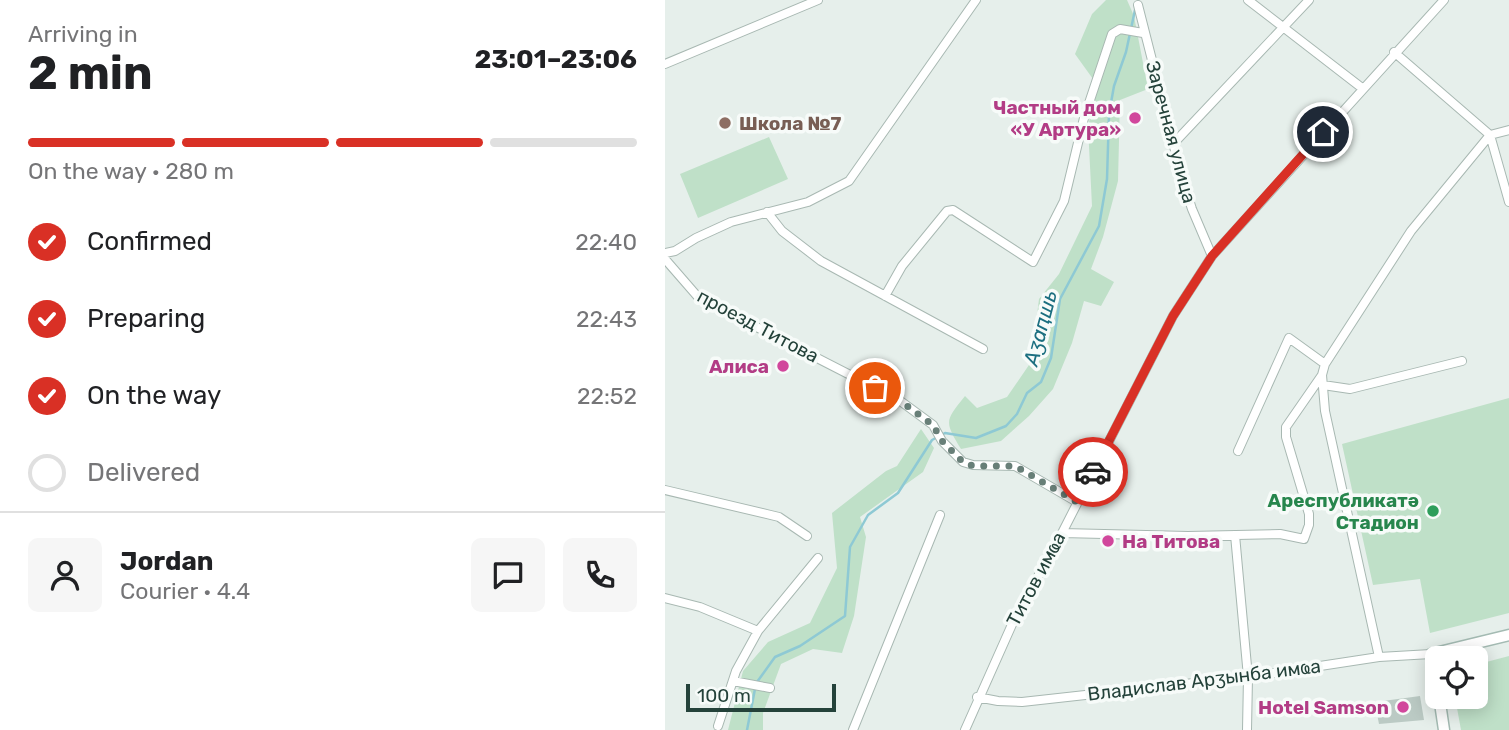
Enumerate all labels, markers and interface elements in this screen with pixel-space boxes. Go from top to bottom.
text: Arriving in [28,20,138,48]
text: 23:01–23:06 [474,44,637,75]
text: 2 min [28,46,153,101]
street label: Заречная улица [1141,58,1201,206]
place label: Частный дом «У Артура» [993,96,1121,141]
pin [1293,102,1353,162]
marker: Частный дом «У Артура» [1127,110,1143,126]
place label: Школа №7 [739,112,842,135]
icon: home [1304,113,1342,151]
marker: Школа №7 [717,115,733,131]
text: On the way · 280 m [28,157,234,185]
icon: check [28,223,66,261]
text: Confirmed [87,226,212,257]
text: 22:40 [575,228,637,256]
street label: проезд Титова [693,284,823,368]
water label: Аӡаԥшь [1018,288,1062,369]
icon: check [28,300,66,338]
text: Preparing [87,303,205,334]
text: 22:43 [576,305,637,333]
place label: Алиса [709,355,769,378]
marker: Алиса [775,358,791,374]
pin [845,358,905,418]
icon: bag [856,369,894,407]
icon: check [28,377,66,415]
text: On the way [87,380,221,411]
text: 22:52 [577,382,637,410]
courier [1058,437,1128,507]
icon: car [1074,453,1112,491]
text: Delivered [87,457,200,488]
place label: Ареспубликатә Стадион [1268,489,1419,534]
marker: Ареспубликатә Стадион [1425,503,1441,519]
street label: Титов имҩа [1002,528,1070,630]
place label: На Титова [1122,530,1220,553]
marker: На Титова [1100,533,1116,549]
button: person [28,538,102,612]
button: chat [471,538,545,612]
button: phone [563,538,637,612]
text: Jordan [120,546,213,577]
text: Courier · 4.4 [120,577,250,605]
map controls [1425,646,1488,709]
button: locate [1425,646,1488,709]
street label: Владислав Арӡынба имҩа [1086,654,1322,706]
scale bar [686,681,837,713]
text: 100 m [697,684,751,707]
place label: Hotel Samson [1258,696,1389,719]
marker: Hotel Samson [1395,699,1411,715]

